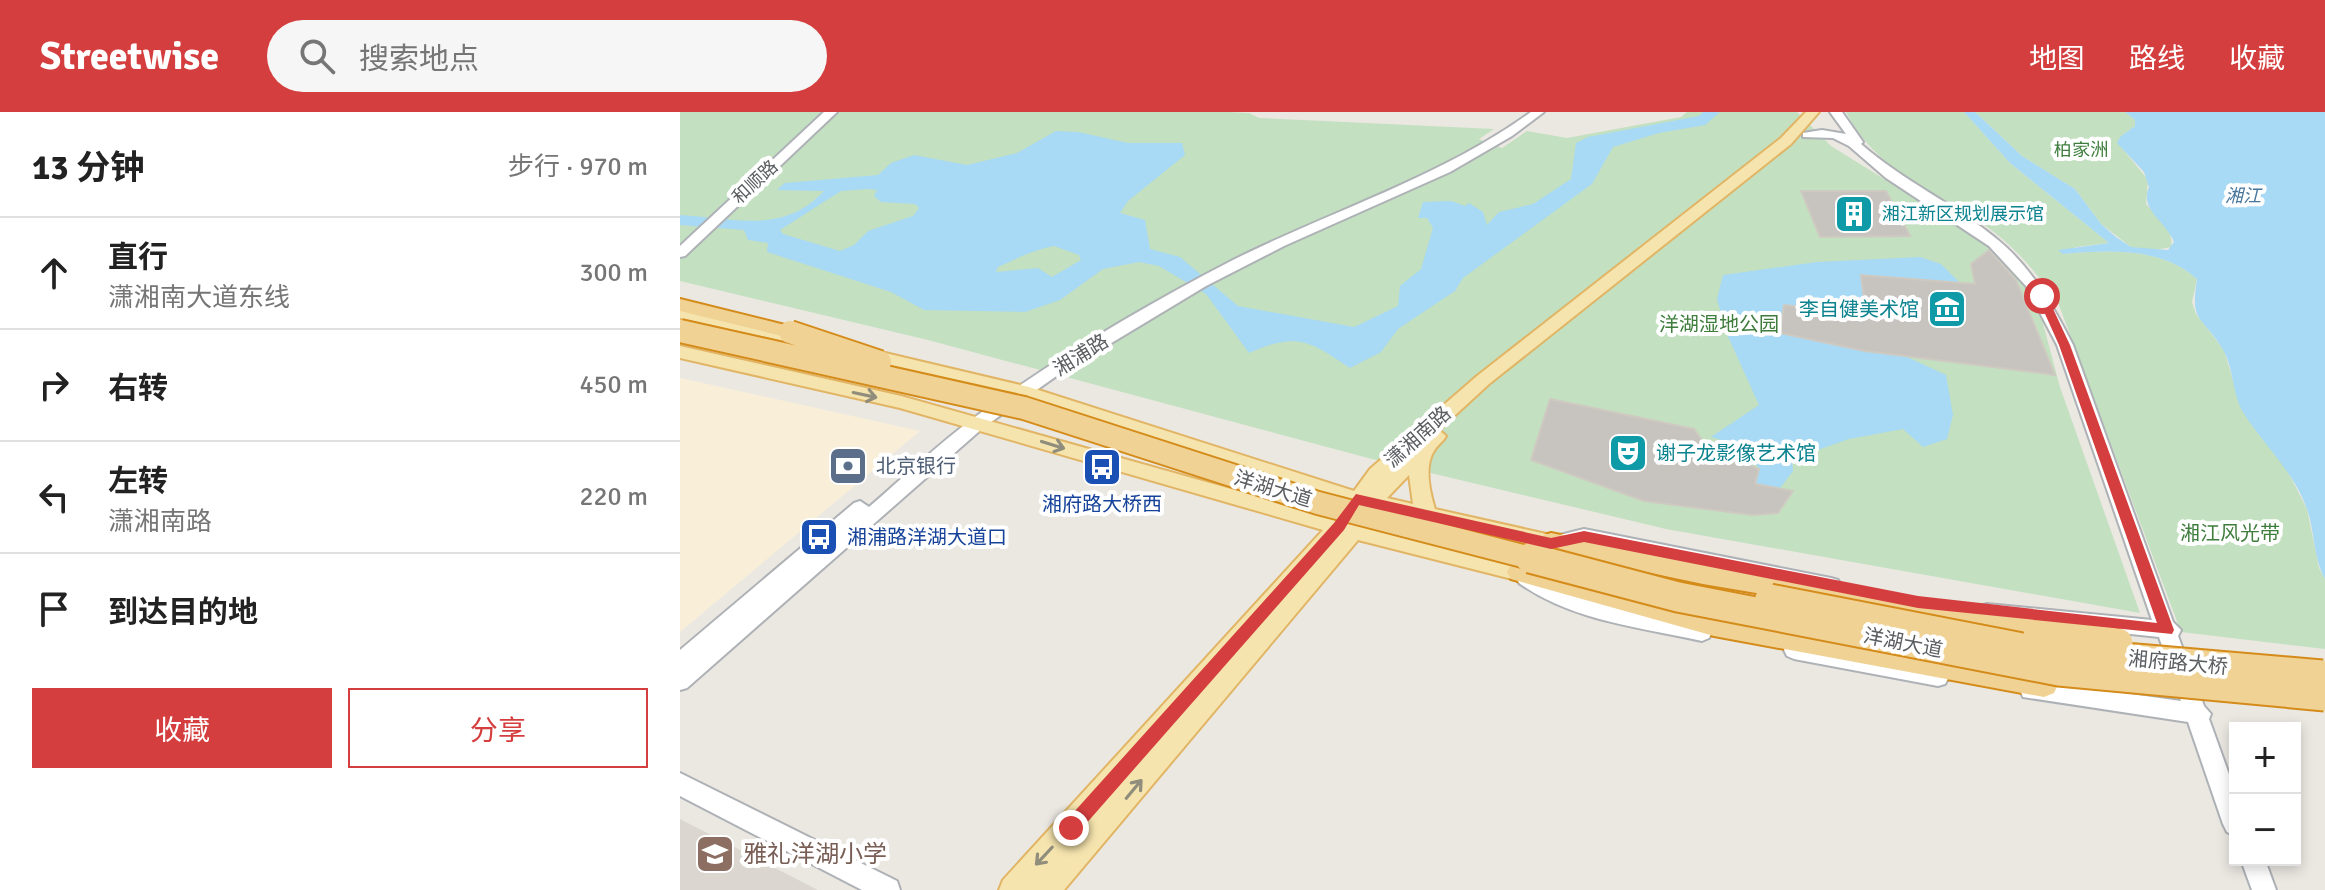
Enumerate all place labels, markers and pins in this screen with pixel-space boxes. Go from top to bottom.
building icon: 湘江新区规划展示馆 [1833,193,1875,235]
place label: 湘江新区规划展示馆 [1882,203,2044,225]
museum icon: 李自健美术馆 [1926,288,1968,330]
place label: 李自健美术馆 [1799,297,1919,322]
theatre icon: 谢子龙影像艺术馆 [1607,432,1649,474]
place label: 谢子龙影像艺术馆 [1656,441,1816,466]
bank icon: 北京银行 [827,445,869,487]
bus stop icon: 湘府路大桥西 [1081,446,1123,488]
place label: 北京银行 [876,454,956,479]
place label: 湘府路大桥西 [1042,492,1162,517]
bus stop icon: 湘浦路洋湖大道口 [798,516,840,558]
place label: 湘浦路洋湖大道口 [847,525,1007,550]
school or university icon: 雅礼洋湖小学 [694,833,736,875]
place label: 雅礼洋湖小学 [743,839,887,869]

